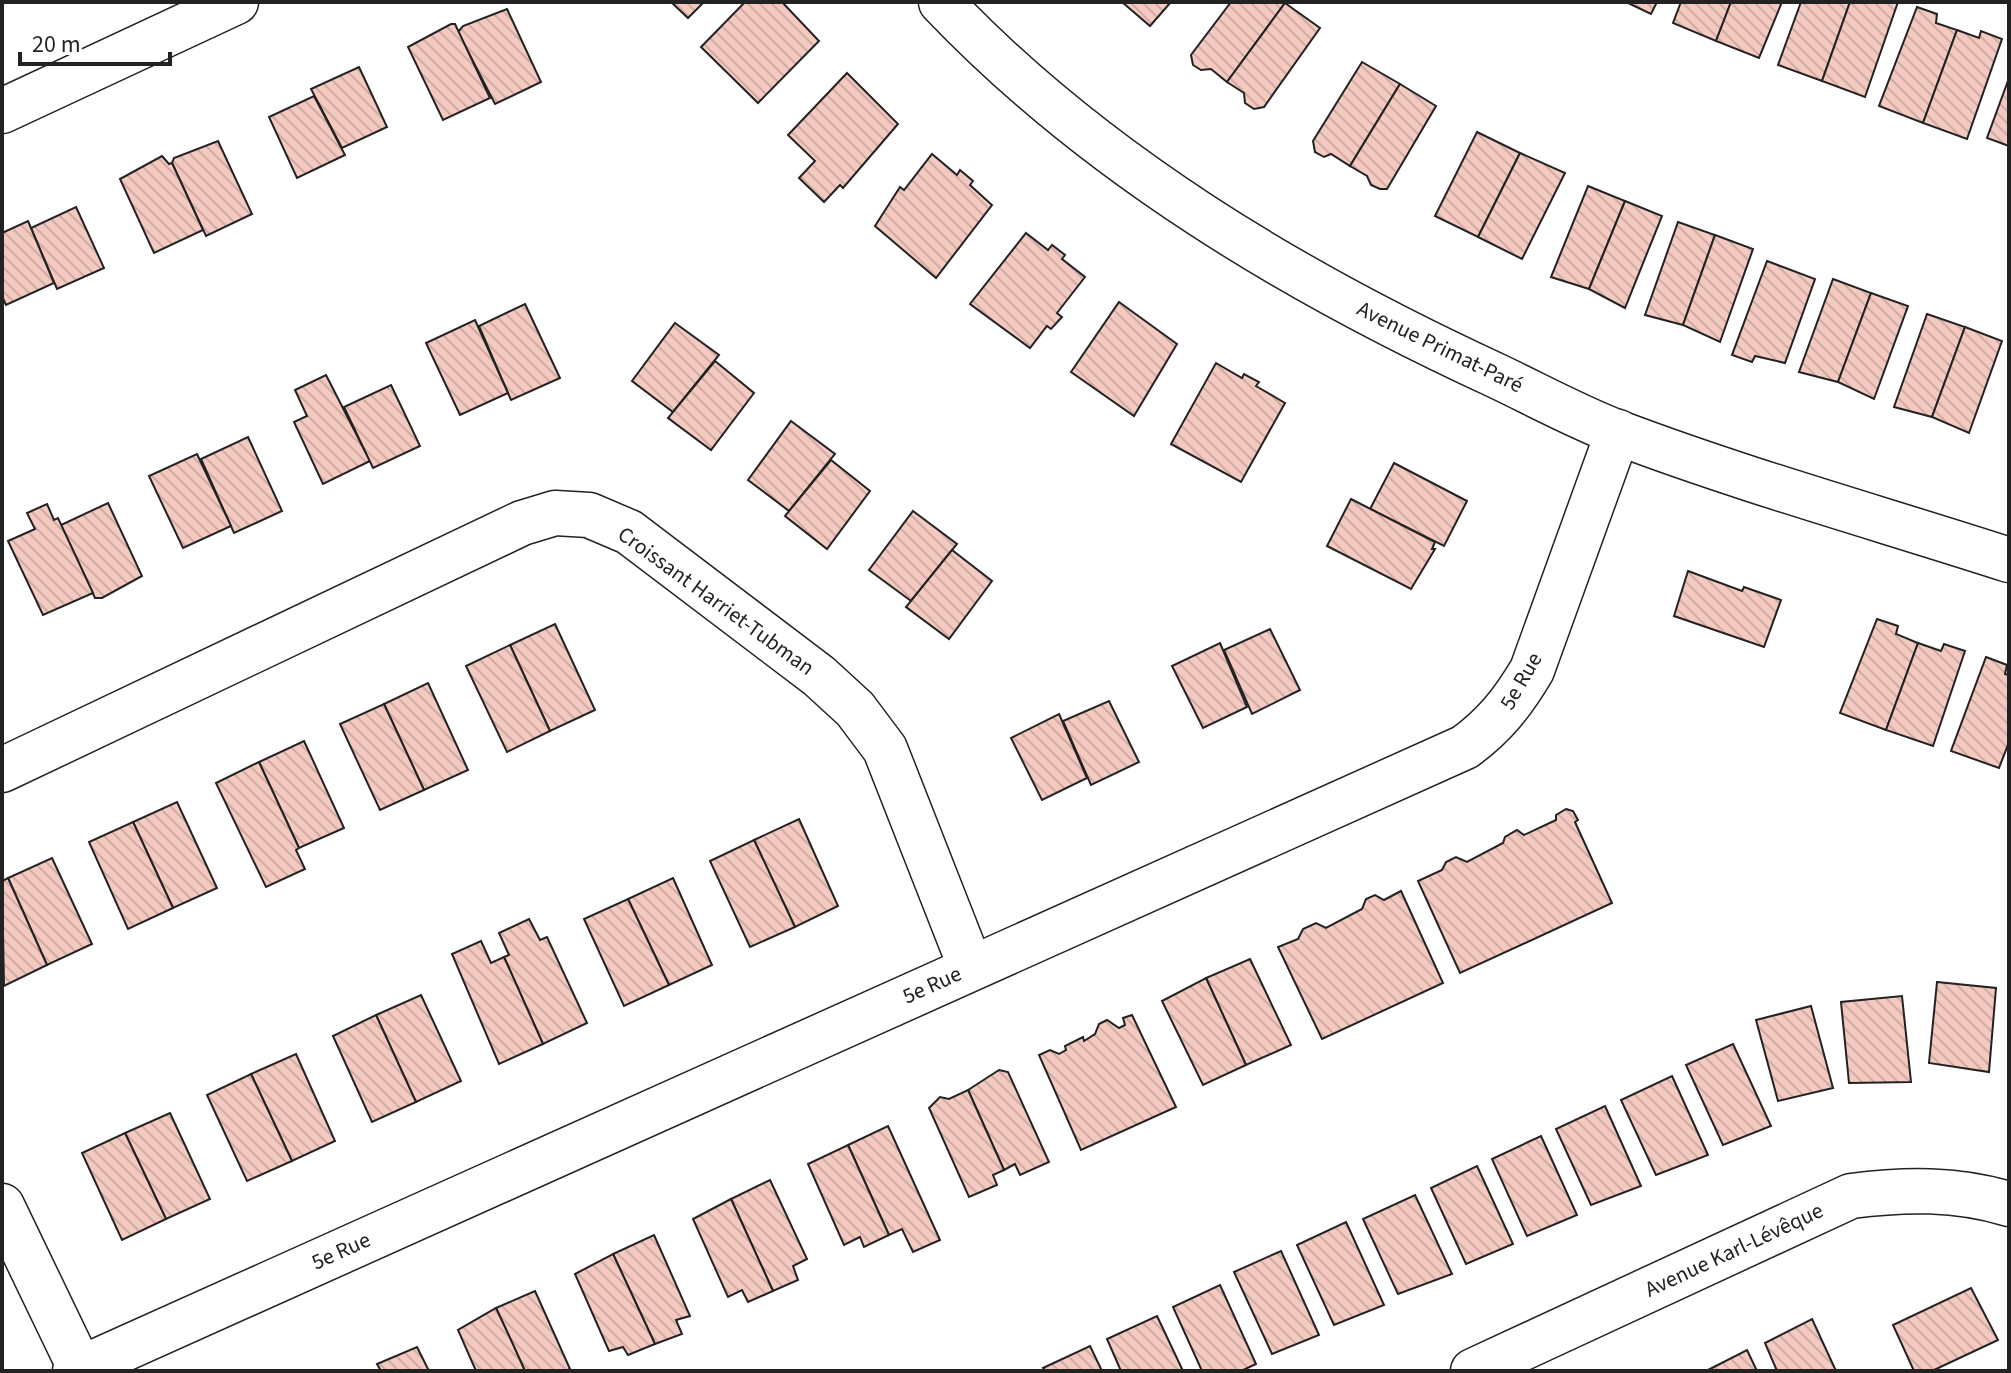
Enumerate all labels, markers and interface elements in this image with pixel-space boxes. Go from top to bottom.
scale bar [20,16,170,66]
text: 20 m [32,27,81,62]
street label: Avenue Primat-Paré [1351,293,1529,401]
street label: Croissant Harriet-Tubman [611,519,821,683]
street label: 5e Rue [1492,646,1550,716]
street label: 5e Rue [897,958,967,1012]
street label: Avenue Karl-Lévêque [1639,1195,1829,1305]
street label: 5e Rue [306,1224,376,1278]

